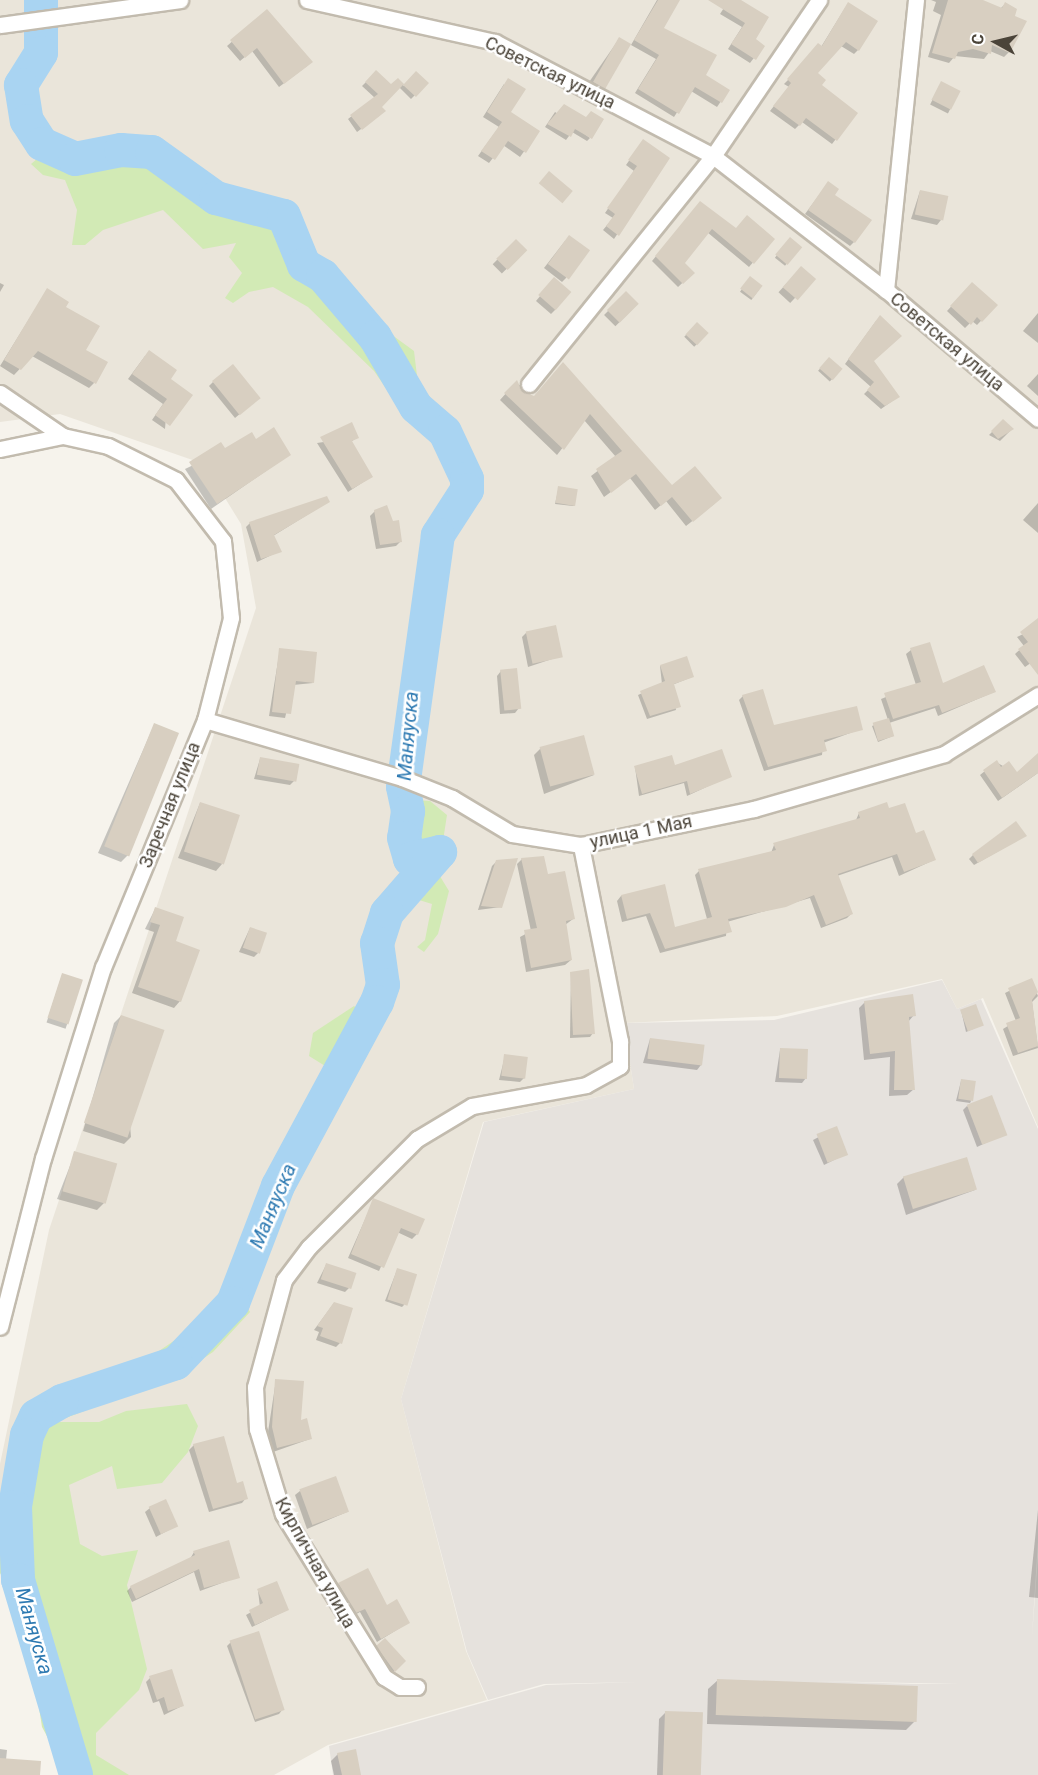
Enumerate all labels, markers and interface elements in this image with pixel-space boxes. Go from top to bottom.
north arrow [966,12,1026,72]
street label: Советская улица [481,32,619,114]
text: С [968,33,988,46]
street label: Советская улица [886,288,1008,396]
water label: Маняуска [392,690,424,782]
street label: Заречная улица [135,739,205,871]
street label: улица 1 Мая [588,811,694,853]
water label: Маняуска [244,1160,302,1252]
street label: Кирпичная улица [270,1494,360,1632]
water label: Маняуска [10,1585,58,1677]

